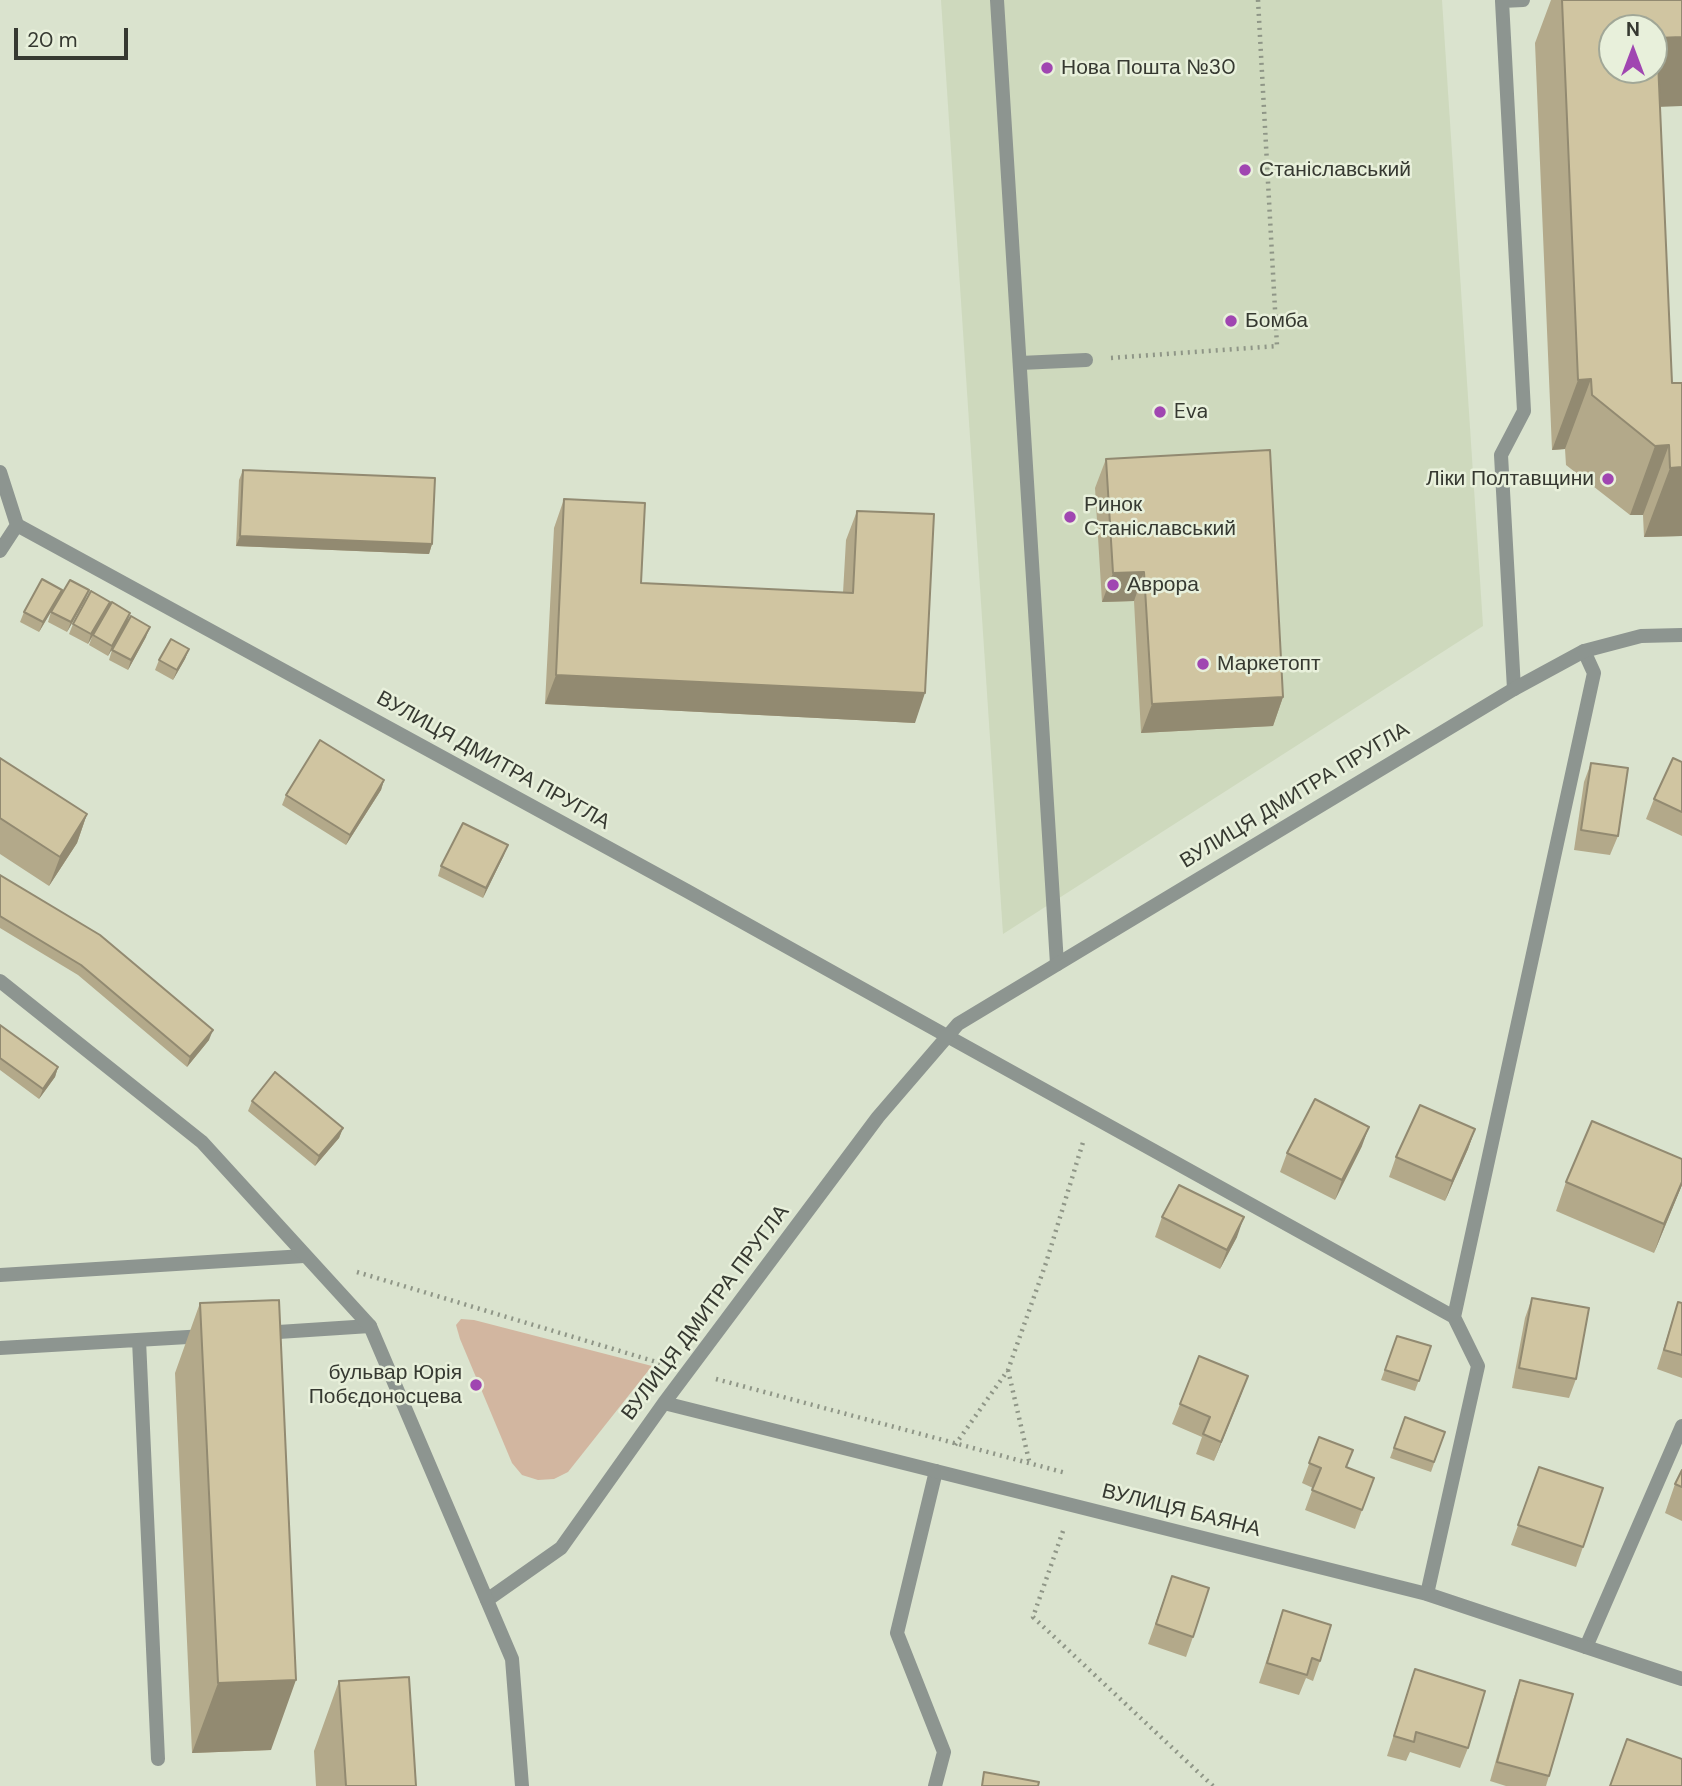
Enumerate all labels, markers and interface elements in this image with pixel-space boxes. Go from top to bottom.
scale bar [18,14,131,58]
north arrow [1598,14,1668,84]
text: N [1626,17,1640,42]
text: 20 m [27,26,78,54]
place label: Нова Пошта №30 [1061,55,1236,81]
marker: Нова Пошта №30 [1039,60,1055,76]
place label: Станіславський [1259,157,1411,183]
marker: Станіславський [1237,162,1253,178]
place label: Бомба [1245,308,1308,334]
marker: Бомба [1223,313,1239,329]
place label: Eva [1174,399,1208,425]
marker: Eva [1152,404,1168,420]
place label: Ліки Полтавщини [1426,466,1594,492]
marker: Ліки Полтавщини [1600,471,1616,487]
place label: Ринок Станіславський [1084,492,1236,542]
marker: Ринок Станіславський [1062,509,1078,525]
place label: Аврора [1127,572,1199,598]
marker: Аврора [1105,577,1121,593]
place label: Маркетопт [1217,651,1321,677]
marker: Маркетопт [1195,656,1211,672]
street label: ВУЛИЦЯ ДМИТРА ПРУГЛА [372,686,614,836]
street label: ВУЛИЦЯ ДМИТРА ПРУГЛА [1176,717,1414,875]
street label: ВУЛИЦЯ ДМИТРА ПРУГЛА [617,1200,795,1426]
place label: бульвар Юрія Побєдоносцева [309,1360,462,1410]
marker: бульвар Юрія Побєдоносцева [468,1377,484,1393]
street label: ВУЛИЦЯ БАЯНА [1099,1479,1263,1543]

